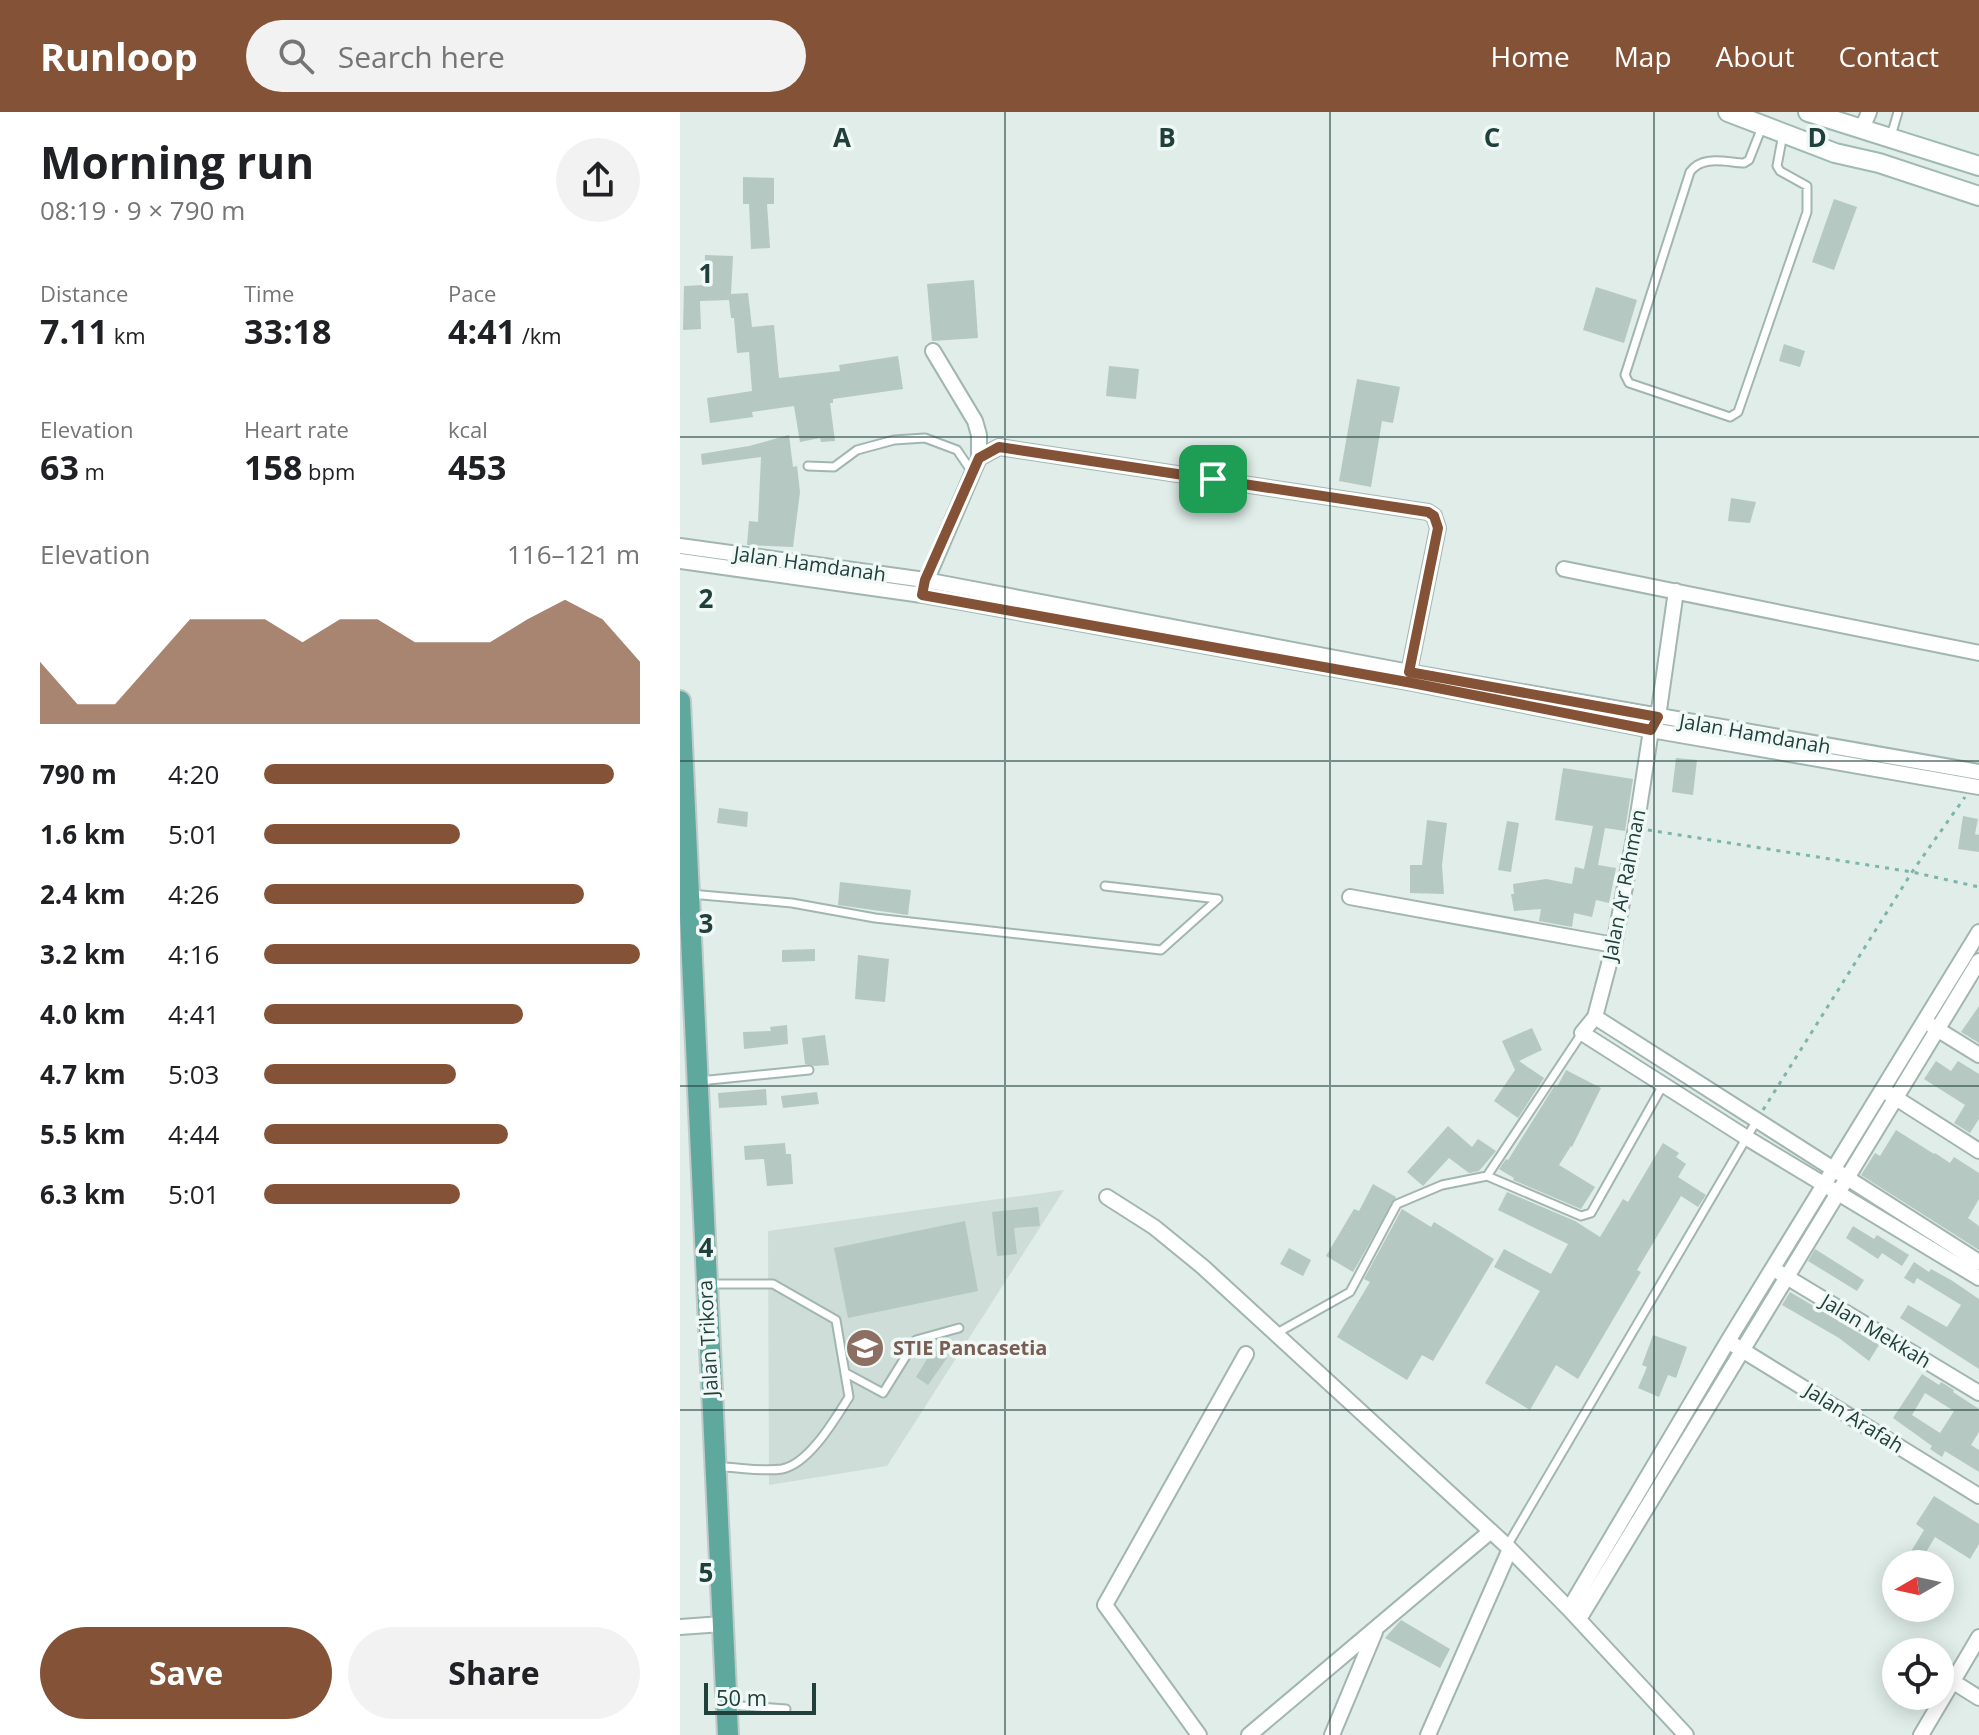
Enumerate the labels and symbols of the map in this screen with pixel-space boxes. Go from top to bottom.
text: A [833,119,851,155]
text: B [1158,119,1176,155]
text: C [1484,119,1500,155]
text: D [1807,119,1827,155]
text: 1 [699,255,713,291]
pin [1179,445,1247,513]
street label: Jalan Hamdanah [730,539,888,588]
text: 2 [699,580,714,616]
street label: Jalan Hamdanah [1675,707,1833,760]
street label: Jalan Ar Rahman [1595,807,1651,965]
text: 3 [699,905,713,941]
text: 4 [699,1229,714,1265]
street label: Jalan Trikora [691,1279,724,1399]
street label: Jalan Mekkah [1815,1286,1936,1374]
school or university icon: STIE Pancasetia [844,1327,886,1369]
place label: STIE Pancasetia [893,1334,1047,1361]
street label: Jalan Arafah [1798,1375,1909,1459]
north arrow [1882,1550,1954,1622]
text: 5 [699,1554,713,1590]
scale bar [704,1679,816,1715]

